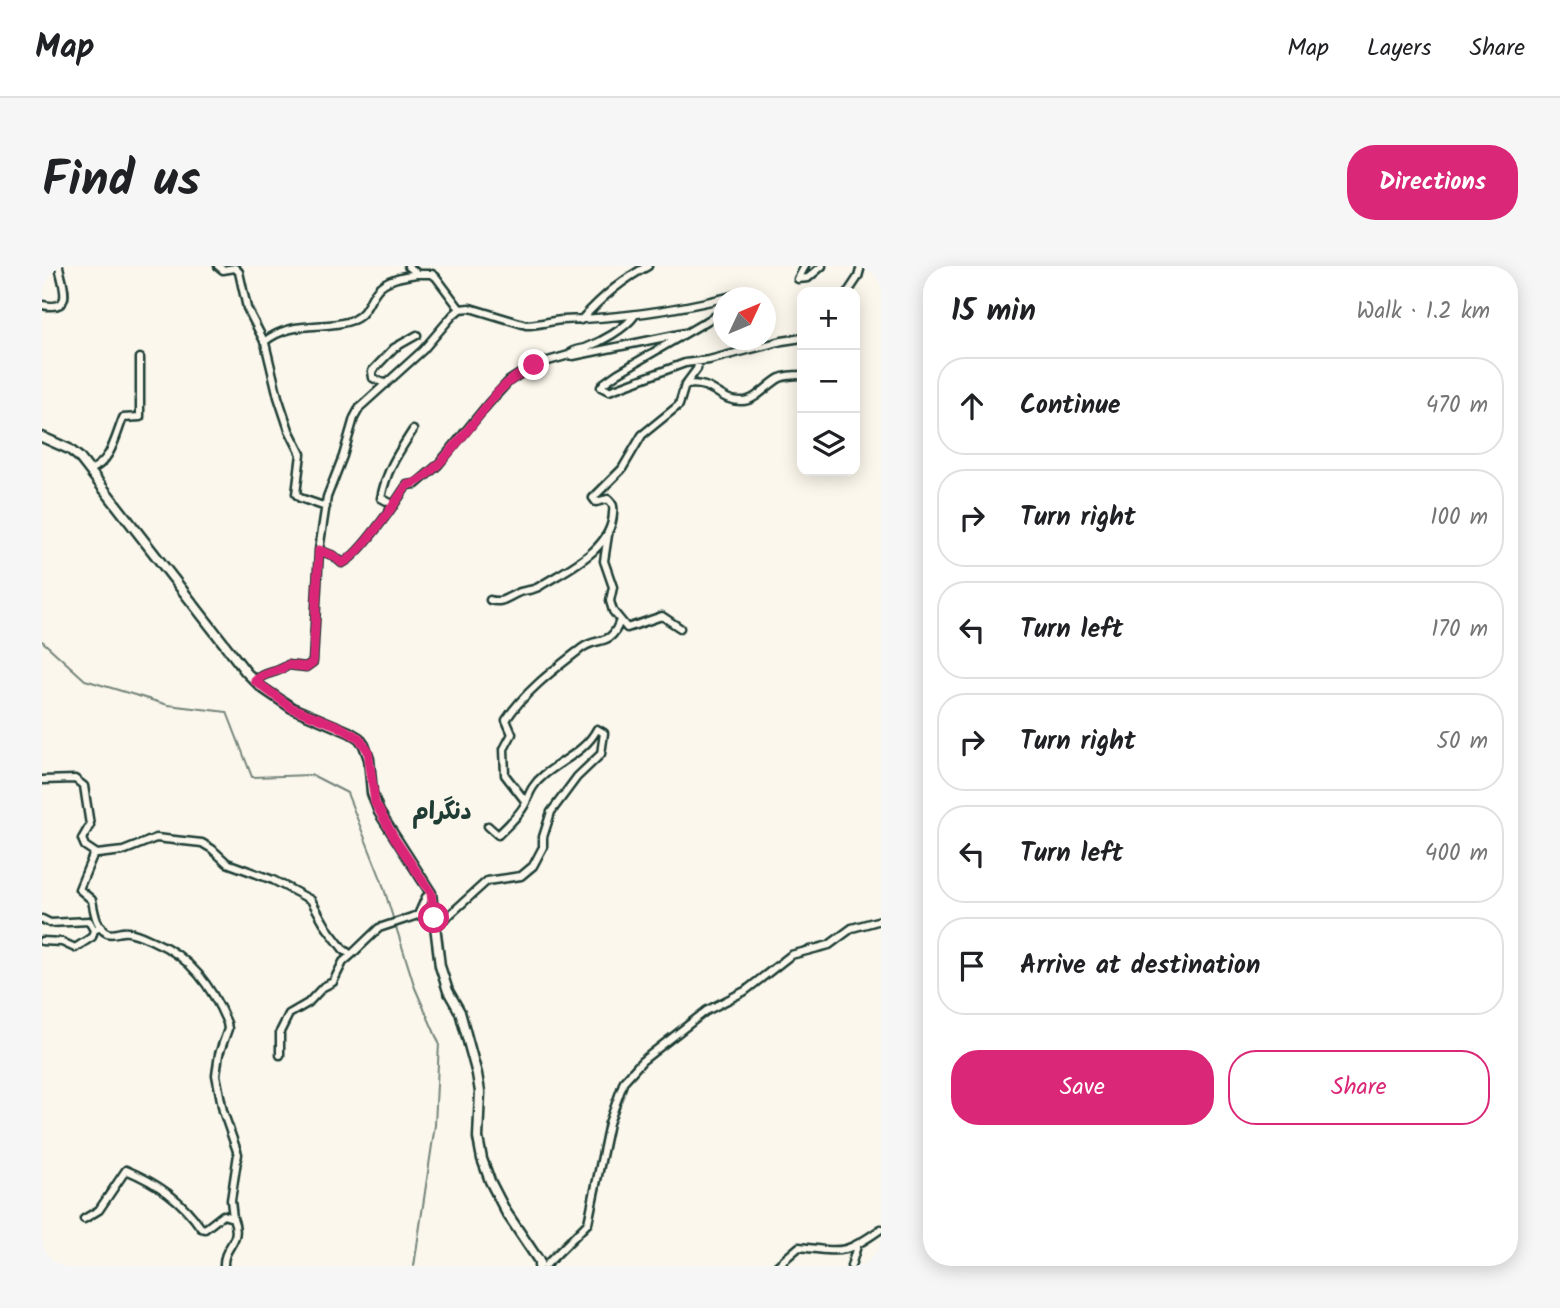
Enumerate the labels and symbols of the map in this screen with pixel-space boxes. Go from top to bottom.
north arrow [713,287,776,350]
route end [518,349,549,380]
district label: دنگرام [412,793,472,832]
route start [418,902,449,933]

